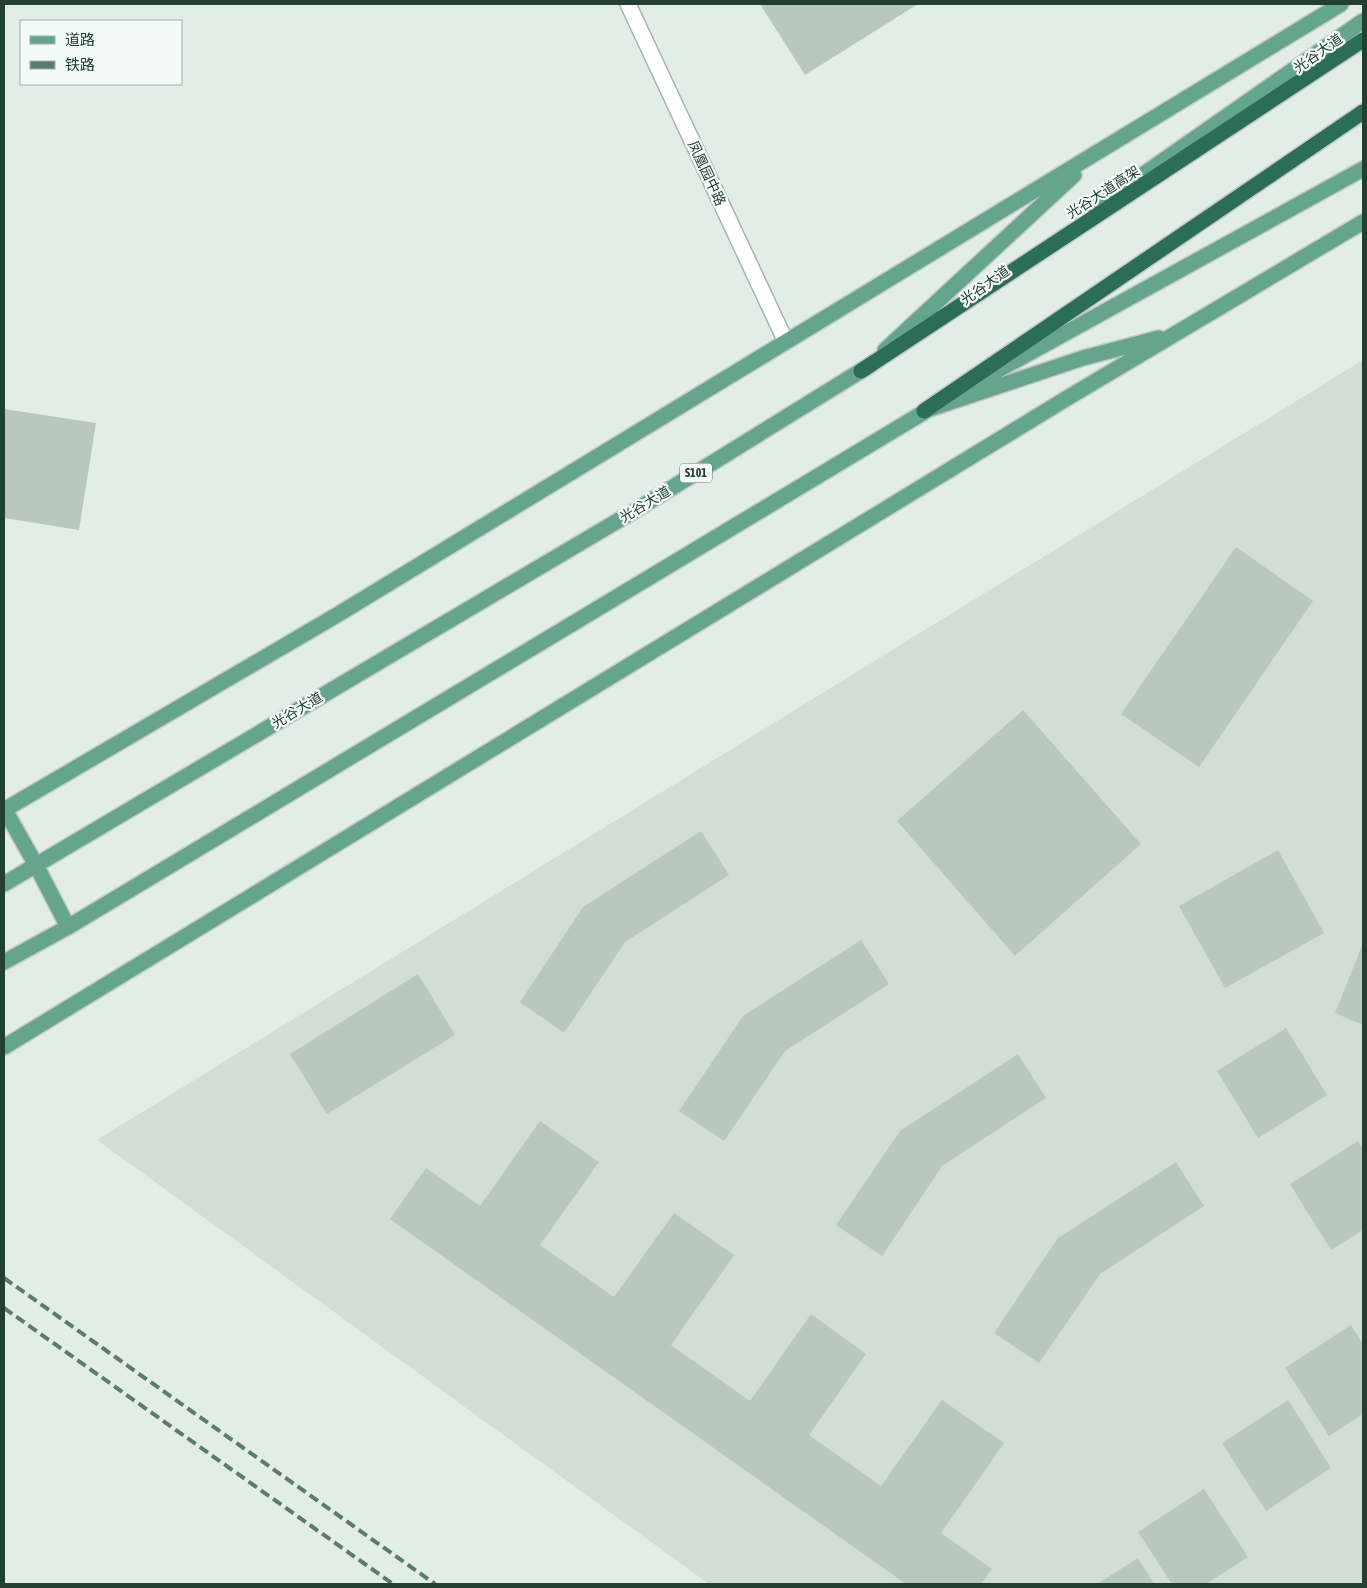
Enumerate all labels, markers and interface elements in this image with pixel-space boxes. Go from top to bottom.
legend [20,20,182,85]
street label: 光谷大道 [1290,30,1346,76]
text: 道路 [65,31,95,48]
text: 铁路 [65,56,95,73]
street label: 凤凰园中路 [685,138,729,208]
street label: 光谷大道高架 [1063,162,1143,222]
street label: 光谷大道 [957,262,1013,308]
road number: S101 [680,463,712,482]
street label: 光谷大道 [617,483,673,525]
street label: 光谷大道 [269,689,325,731]

